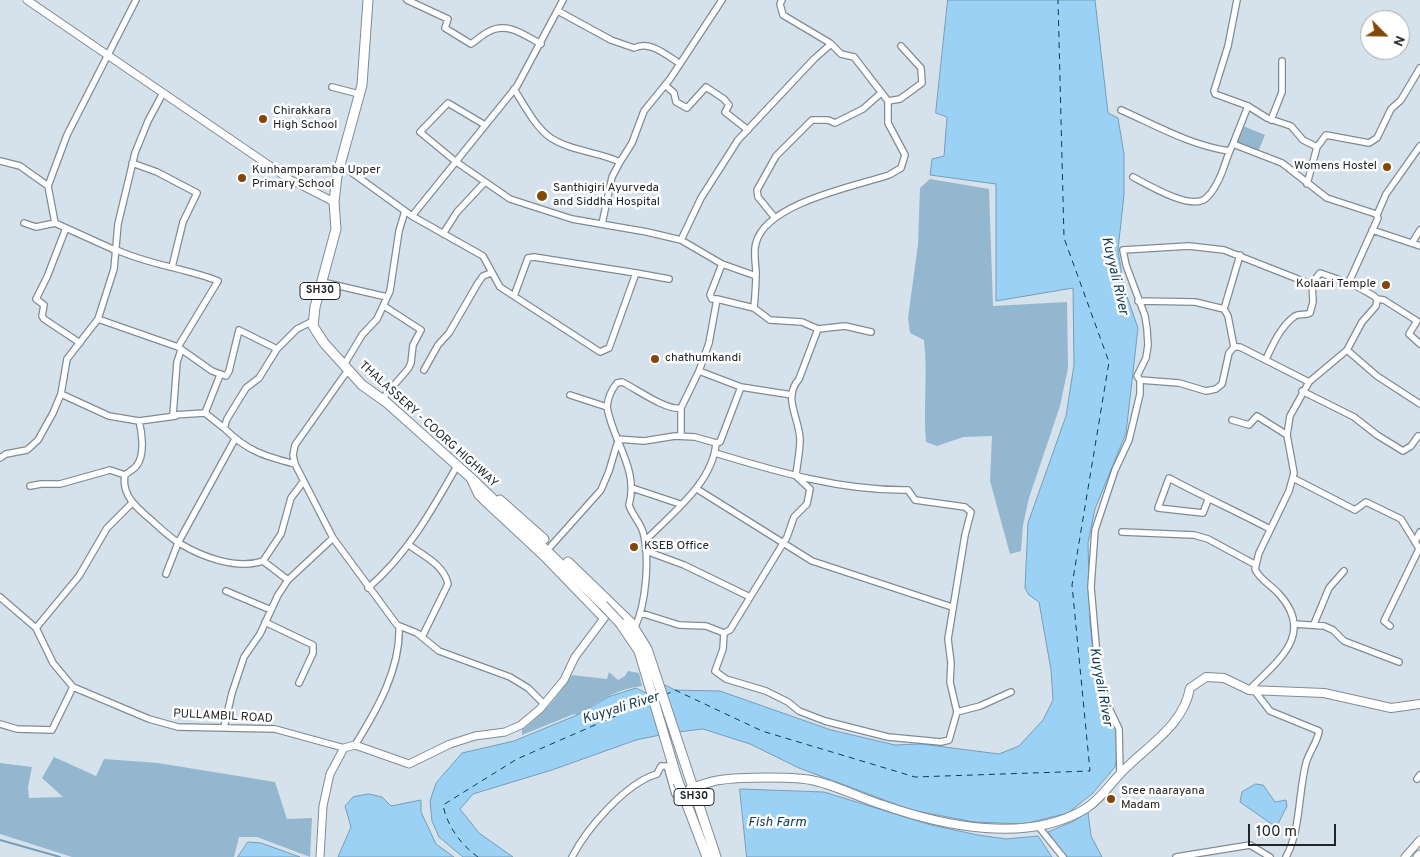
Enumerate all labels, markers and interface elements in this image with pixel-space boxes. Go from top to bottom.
north arrow [1360,10,1410,60]
text: N [1389,33,1408,49]
place label: Chirakkara High School [273,105,337,133]
marker: Chirakkara High School [257,113,269,125]
place label: Womens Hostel [1294,160,1377,174]
marker: Womens Hostel [1381,161,1393,173]
place label: Kunhamparamba Upper Primary School [252,164,381,192]
marker: Kunhamparamba Upper Primary School [236,172,248,184]
place label: Santhigiri Ayurveda and Siddha Hospital [553,182,660,210]
marker: Santhigiri Ayurveda and Siddha Hospital [535,189,549,203]
water label: Kuyyali River [1097,235,1131,317]
place label: Kolaari Temple [1296,278,1376,292]
marker: Kolaari Temple [1380,279,1392,291]
road number: SH30 [300,282,340,300]
place label: chathumkandi [665,352,741,366]
marker: chathumkandi [649,353,661,365]
street label: THALASSERY - COORG HIGHWAY [356,359,500,491]
place label: KSEB Office [644,540,709,554]
marker: KSEB Office [628,541,640,553]
water label: Kuyyali River [1085,646,1115,728]
water label: Kuyyali River [580,689,662,729]
street label: PULLAMBIL ROAD [173,707,273,727]
place label: Sree naarayana Madam [1121,785,1205,813]
road number: SH30 [674,789,714,806]
marker: Sree naarayana Madam [1105,793,1117,805]
scale bar [1250,814,1338,846]
water label: Fish Farm [748,815,806,831]
text: 100 m [1256,823,1297,842]

